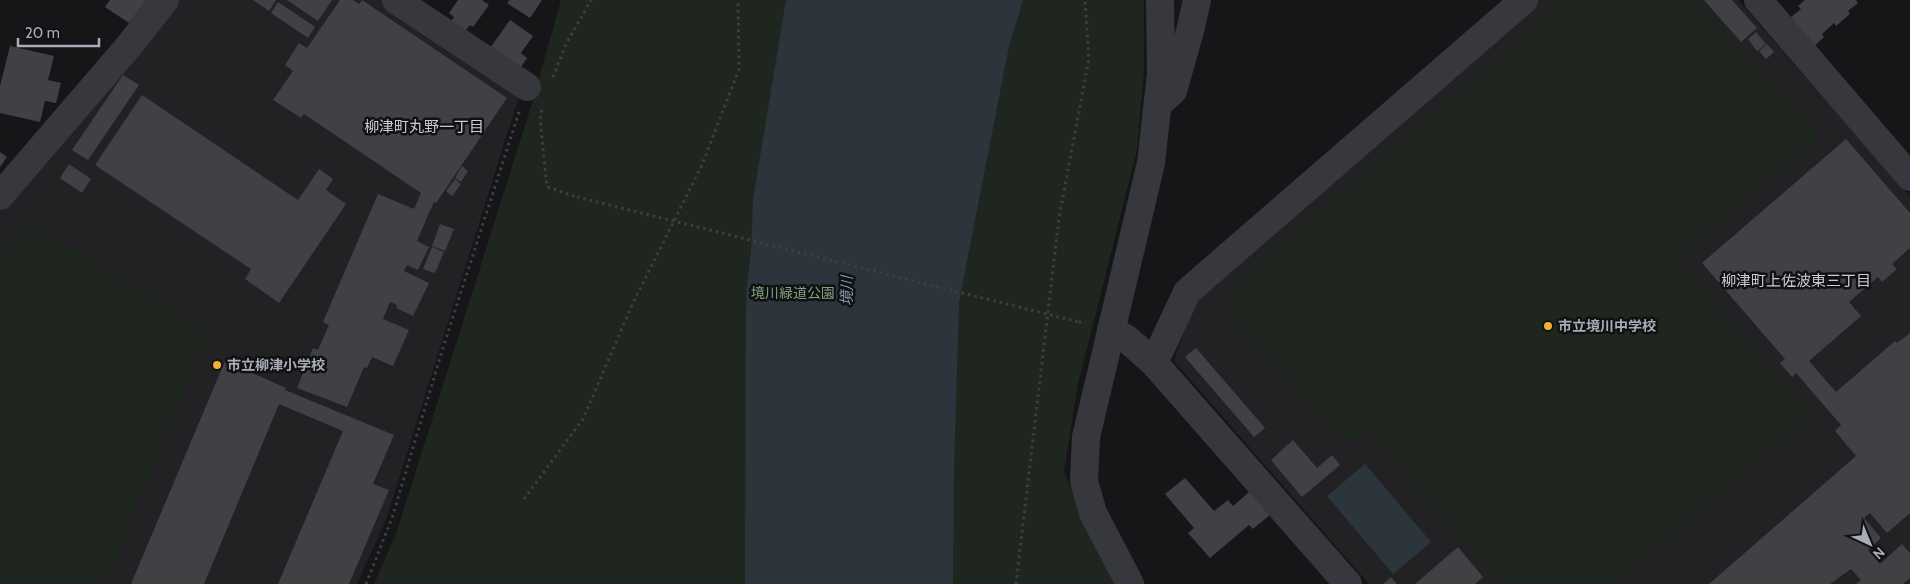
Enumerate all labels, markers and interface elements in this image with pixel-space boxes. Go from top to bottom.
scale bar [18,15,99,47]
text: 20 m [25,24,60,42]
district label: 柳津町丸野一丁目 [364,118,484,136]
district label: 柳津町上佐波東三丁目 [1721,272,1871,290]
water label: 境川 [838,274,856,306]
park label: 境川緑道公園 [751,284,835,302]
place label: 市立境川中学校 [1558,317,1656,335]
marker: 市立境川中学校 [1542,320,1554,332]
place label: 市立柳津小学校 [227,356,325,374]
marker: 市立柳津小学校 [211,359,223,371]
north arrow [1845,519,1895,569]
text: N [1869,543,1889,563]

